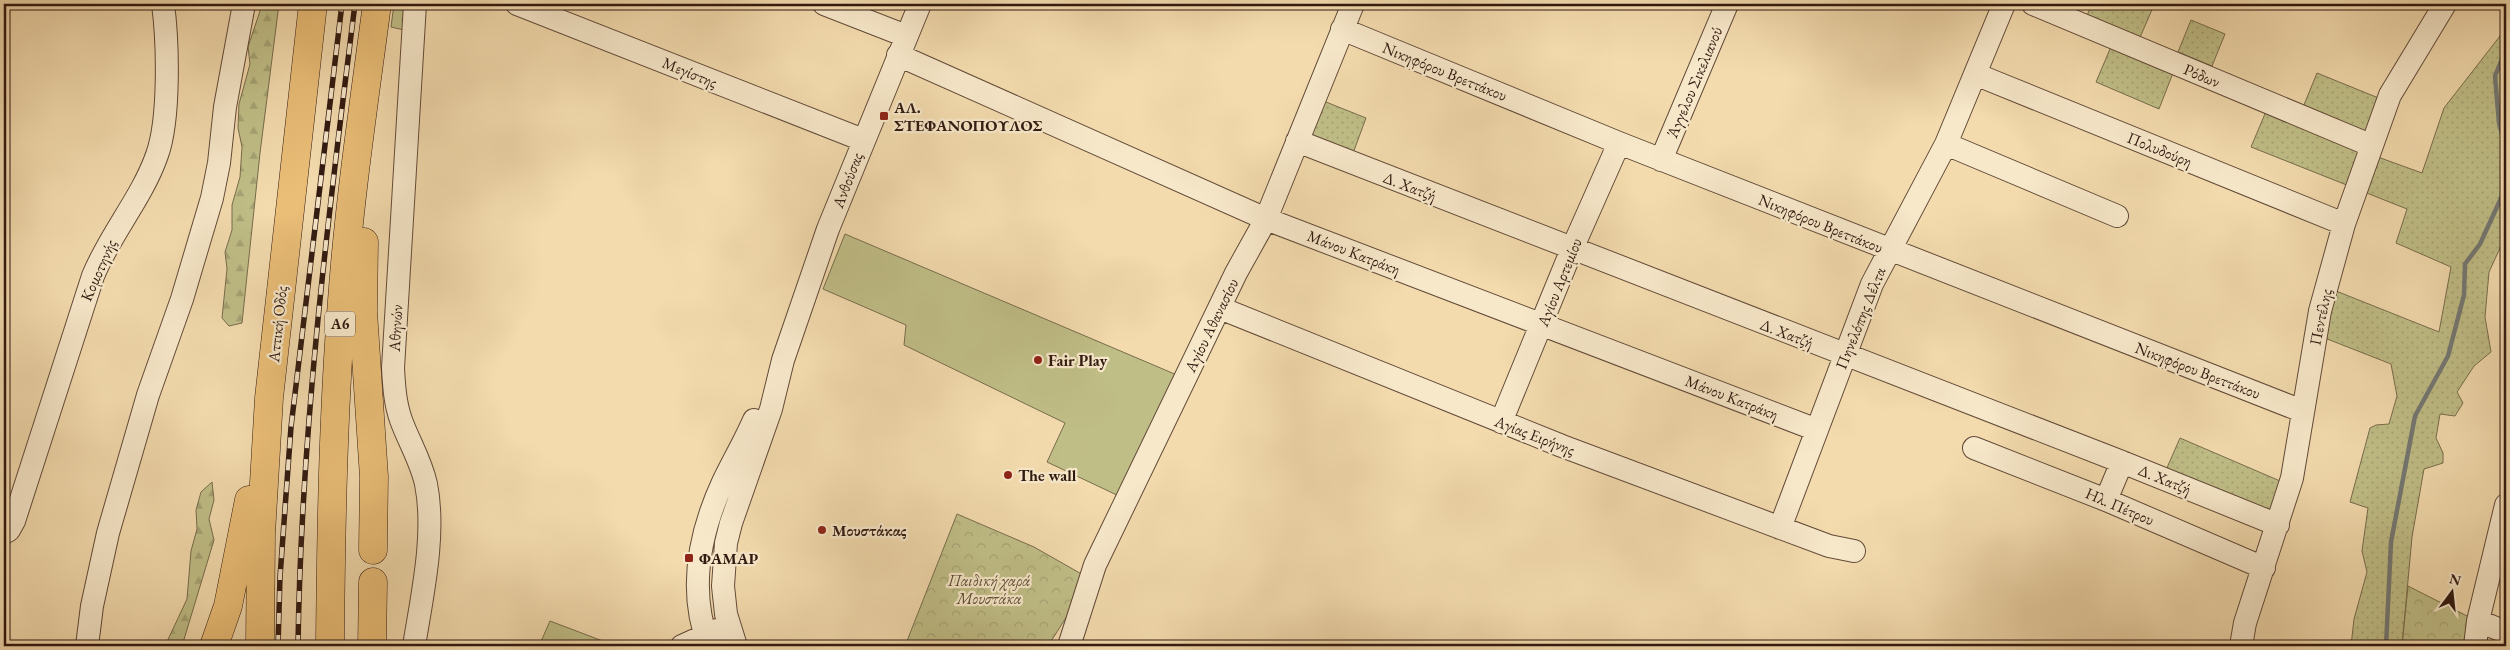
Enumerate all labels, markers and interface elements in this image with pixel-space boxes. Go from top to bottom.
street label: Άγγελου Σικελιανού [1661,23,1727,142]
street label: Νικηφόρου Βρεττάκου [1379,37,1510,106]
street label: Μεγίστης [659,52,721,93]
street label: Ρόδων [2180,58,2223,92]
place label: ΑΛ. ΣΤΕΦΑΝΟΠΟΥΛΟΣ [893,97,1043,136]
marker: ΑΛ. ΣΤΕΦΑΝΟΠΟΥΛΟΣ [878,110,890,122]
street label: Πολυδούρη [2124,127,2195,172]
street label: Ανθούσας [827,149,868,212]
street label: Δ. Χατζή [1380,167,1439,206]
street label: Νικηφόρου Βρεττάκου [1755,189,1886,258]
street label: Μάνου Κατράκη [1304,225,1403,280]
street label: Αγίου Αρτεμίου [1532,235,1587,331]
street label: Κομοτηνής [76,236,122,304]
street label: Πηνελόπης Δέλτα [1830,263,1891,372]
street label: Αγίου Αθανασίου [1179,275,1243,377]
street label: Αττική Οδός [263,284,292,364]
street label: Πεντέλης [2304,286,2337,347]
street label: Αθηνών [384,304,407,353]
road number: Α6 [325,312,355,336]
street label: Δ. Χατζή [1757,314,1816,353]
street label: Νικηφόρου Βρεττάκου [2132,337,2263,404]
place label: Fair Play [1048,350,1107,371]
marker: Fair Play [1032,354,1044,366]
street label: Μάνου Κατράκη [1682,370,1781,425]
street label: Αγίας Ειρήνης [1491,410,1578,461]
street label: Δ. Χατζή [2135,459,2194,500]
place label: The wall [1018,465,1077,486]
marker: The wall [1002,469,1014,481]
street label: Ηλ. Πέτρου [2082,483,2157,530]
place label: Μουστάκας [832,520,907,541]
marker: Μουστάκας [816,524,828,536]
place label: ΦΑΜΑΡ [699,548,759,569]
marker: ΦΑΜΑΡ [683,552,695,564]
north arrow [2428,568,2478,618]
text: N [2448,569,2464,590]
park label: Παιδική χαρά Μουστάκα [947,570,1031,609]

